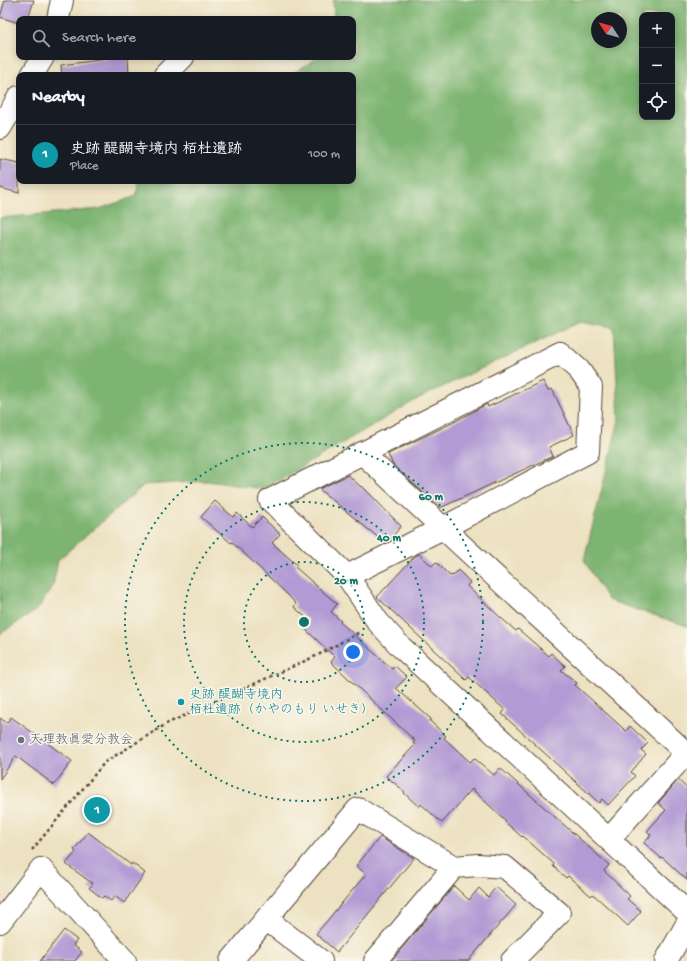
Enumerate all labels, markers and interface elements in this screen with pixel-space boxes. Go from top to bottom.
north arrow [591,12,627,48]
map controls [639,12,675,120]
button: + [639,12,675,48]
search box [16,16,356,60]
icon: search [30,27,52,49]
text: Search here [62,29,136,47]
button: − [639,48,675,84]
button: locate [639,84,675,120]
text: Nearby [32,88,85,108]
text: 史跡 醍醐寺境内 栢杜遺跡 [70,141,242,159]
text: 1 [42,147,48,162]
text: 100 m [308,147,340,162]
text: Place [70,159,98,174]
text: 60 m [419,491,444,505]
text: 40 m [376,532,401,546]
text: 20 m [334,575,359,589]
centre of rings [297,615,311,629]
your location [343,642,363,662]
place label: 史跡 醍醐寺境内 栢杜遺跡（かやのもり いせき） [189,688,374,718]
marker: 史跡 醍醐寺境内 栢杜遺跡（かやのもり いせき） [176,697,186,707]
place label: 天理教眞愛分教会 [29,733,133,748]
marker: 天理教眞愛分教会 [16,735,26,745]
pin: 1 [84,795,110,825]

